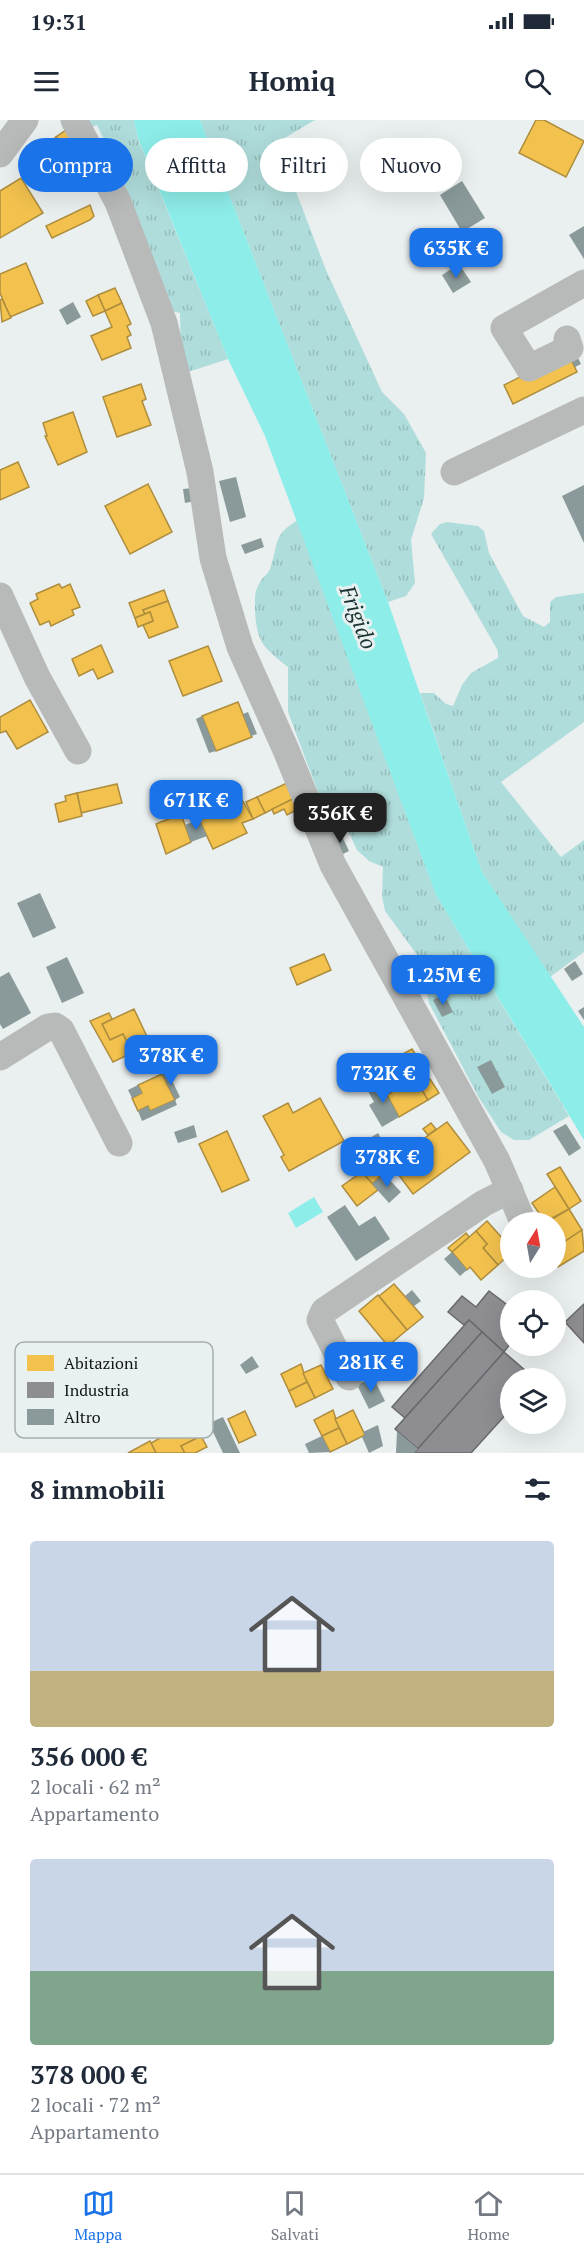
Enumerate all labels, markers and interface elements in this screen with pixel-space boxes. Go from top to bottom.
text: 19:31 [30,7,87,36]
text: Homiq [249,63,335,99]
icon: menu [30,65,63,98]
icon: search [521,65,554,98]
chip: Compra [18,138,133,192]
chip: Affitta [145,138,248,192]
chip: Filtri [260,138,348,192]
chip: Nuovo [360,138,462,192]
pin: 635K € [407,228,505,279]
text: 635K € [424,234,488,261]
water label: Frigido [333,580,384,653]
pin: 671K € [147,780,245,831]
text: 671K € [164,786,228,813]
pin: 356K € [291,793,389,844]
text: 356K € [308,799,372,826]
pin: 1.25M € [388,955,498,1006]
text: 1.25M € [405,961,481,988]
pin: 378K € [122,1035,220,1086]
text: 378K € [139,1041,203,1068]
pin: 732K € [334,1053,432,1104]
text: 732K € [351,1059,415,1086]
pin: 378K € [338,1137,436,1188]
text: 378K € [355,1143,419,1170]
north arrow [500,1212,566,1278]
map controls [500,1212,566,1434]
button: locate [500,1290,566,1356]
legend [15,1342,213,1438]
pin: 281K € [322,1342,420,1393]
text: 281K € [339,1348,403,1375]
text: Abitazioni [64,1352,138,1374]
button: layers [500,1368,566,1434]
text: Industria [64,1379,129,1401]
text: Altro [64,1406,101,1428]
text: 8 immobili [30,1472,165,1506]
icon: filters [521,1473,554,1506]
icon: home [238,1580,346,1688]
text: 356 000 € [30,1739,147,1773]
text: 2 locali · 62 m² [30,1773,161,1800]
text: Appartamento [30,1800,159,1827]
icon: home [238,1898,346,2006]
text: 378 000 € [30,2057,147,2091]
text: 2 locali · 72 m² [30,2091,161,2118]
text: Appartamento [30,2118,159,2145]
tab: Mappa [74,2187,122,2245]
tab: Salvati [271,2187,319,2245]
tab: Home [467,2187,510,2245]

